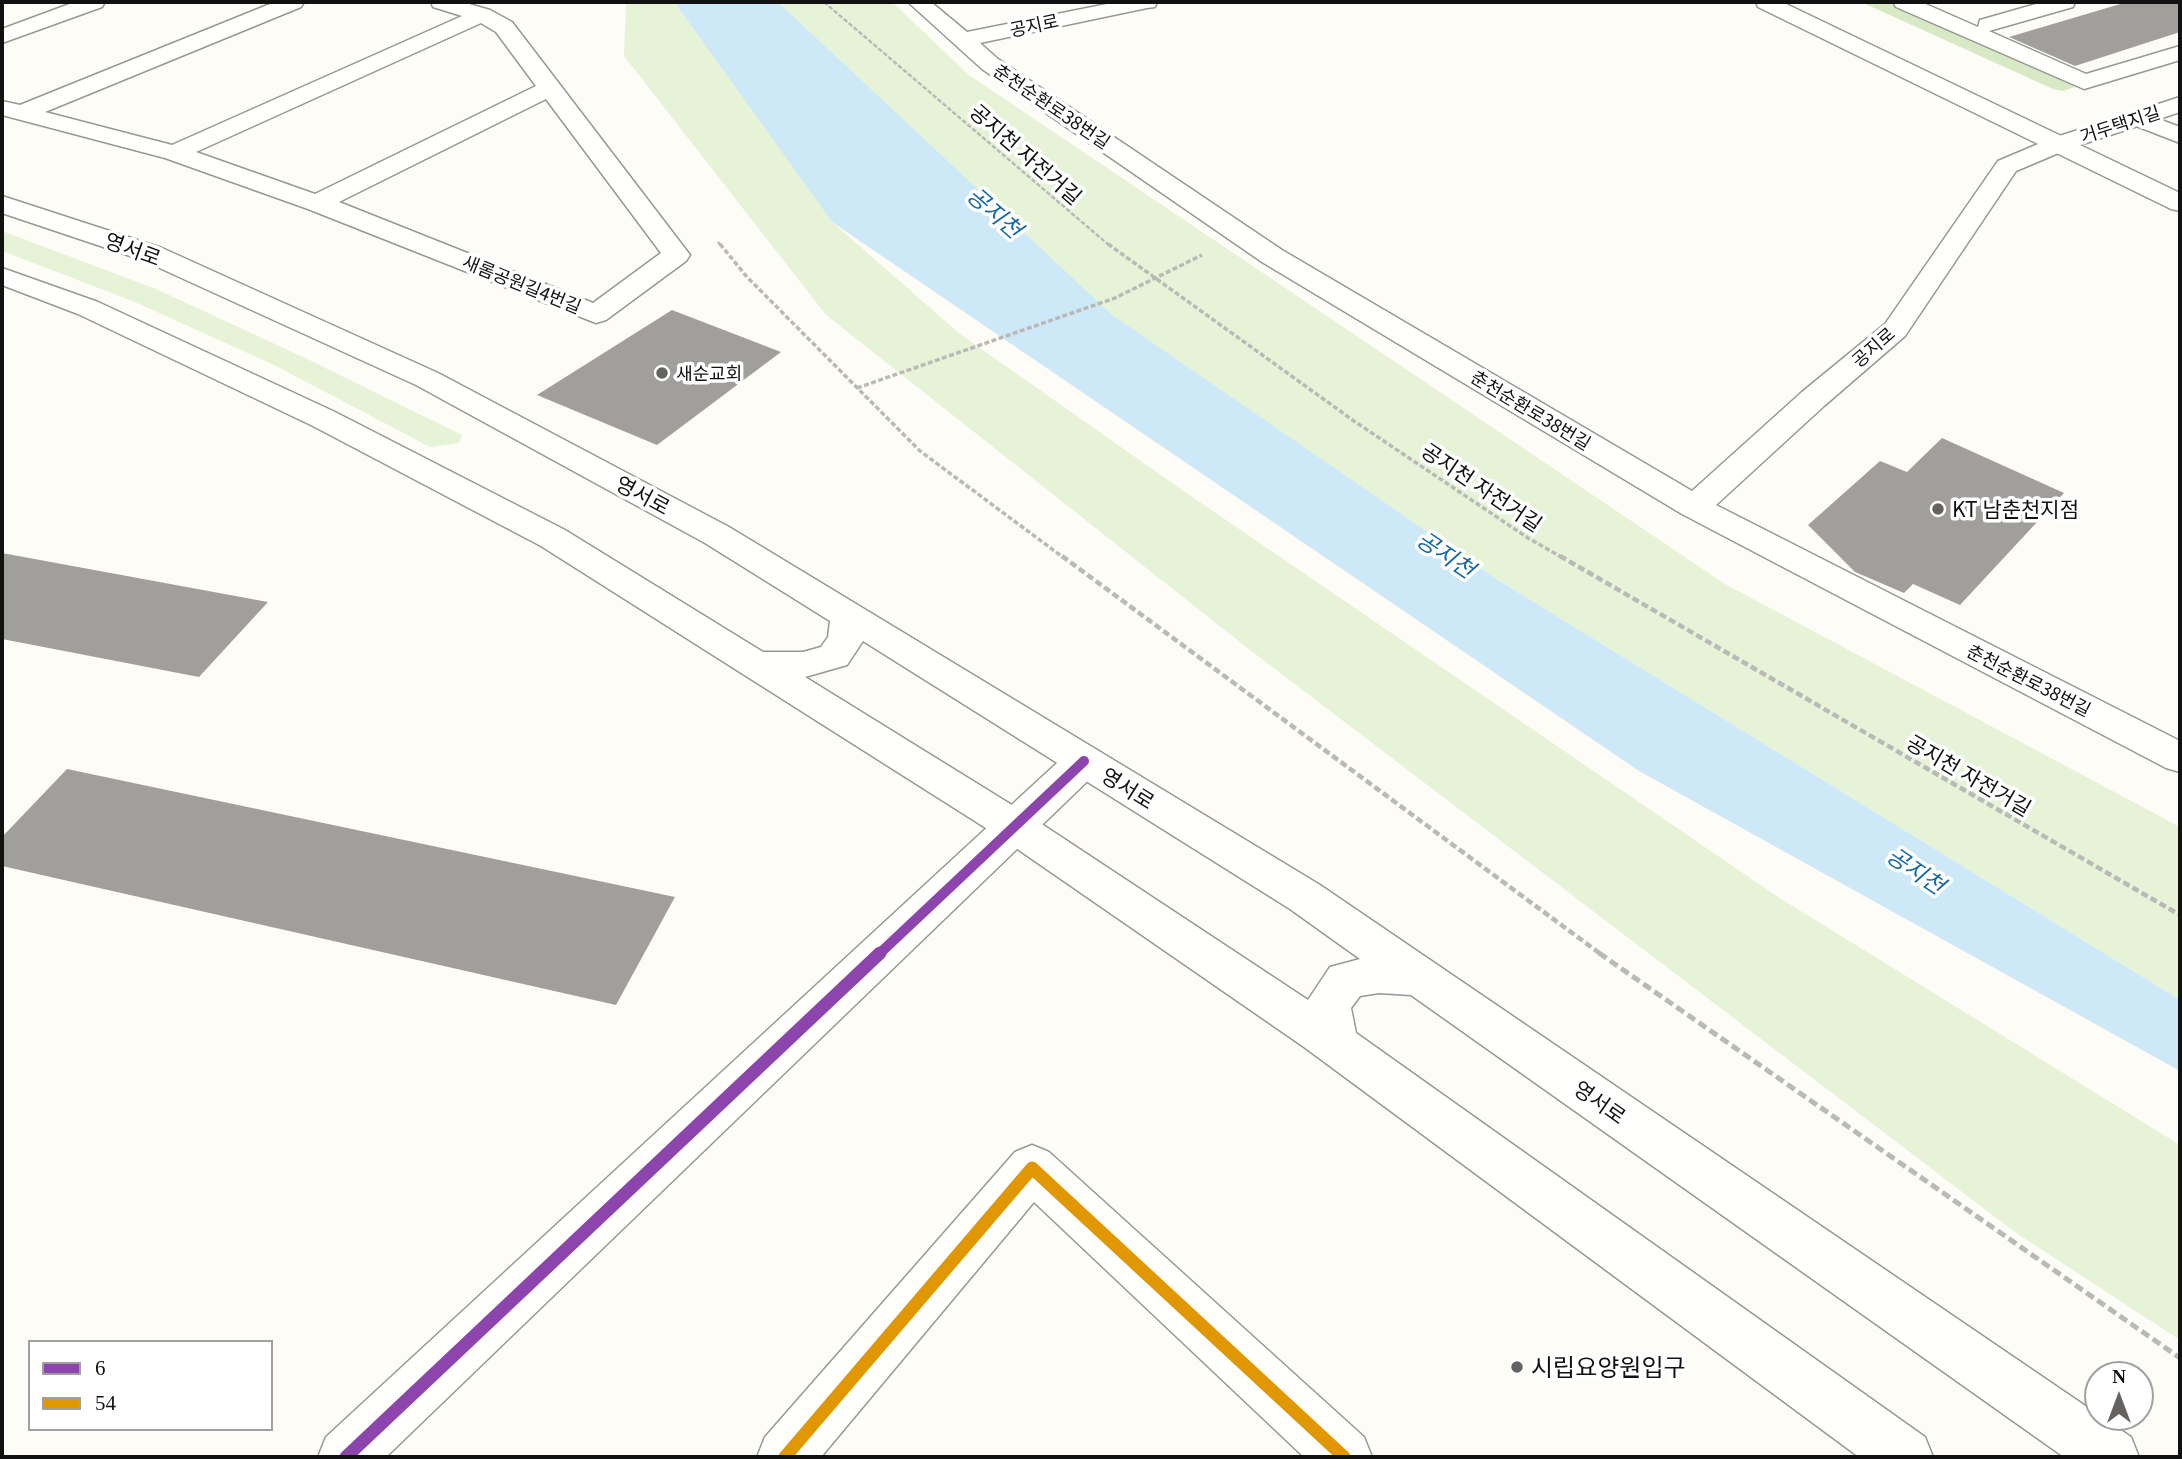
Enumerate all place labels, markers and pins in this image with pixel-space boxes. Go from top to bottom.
place label: 새순교회 [676,362,742,384]
marker: 새순교회 [654,365,670,381]
place label: KT 남춘천지점 [1952,496,2079,522]
marker: KT 남춘천지점 [1930,501,1946,517]
place label: 시립요양원입구 [1531,1353,1686,1381]
marker: 시립요양원입구 [1509,1359,1525,1375]

